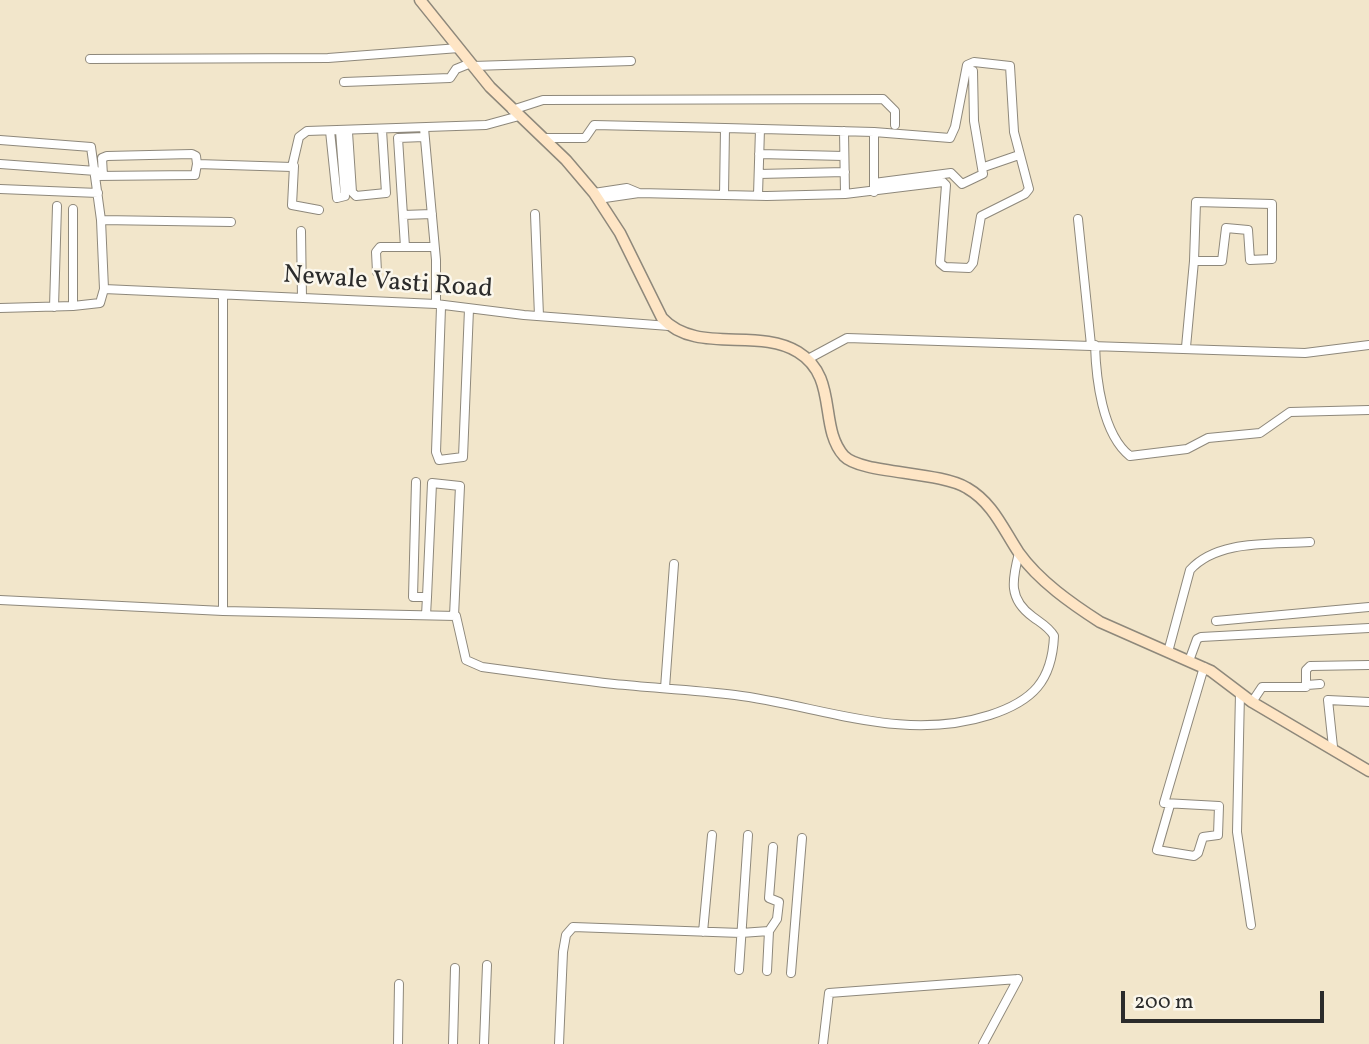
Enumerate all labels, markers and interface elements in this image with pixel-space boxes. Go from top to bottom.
street label: Newale Vasti Road [282,261,494,307]
scale bar [1124,978,1327,1022]
text: 200 m [1134,988,1194,1017]

